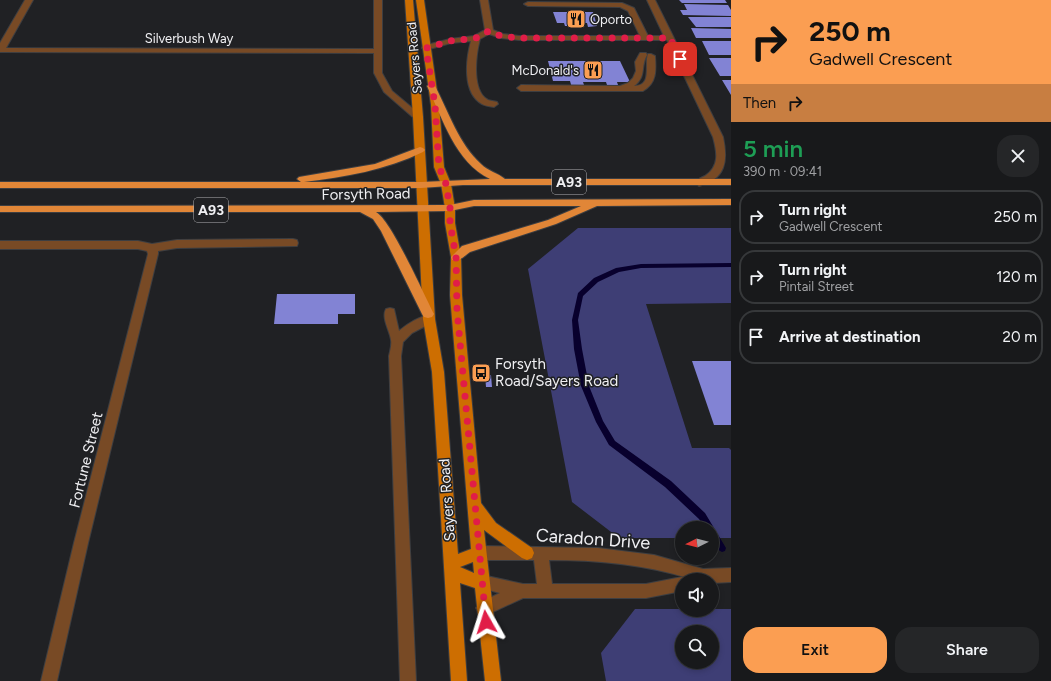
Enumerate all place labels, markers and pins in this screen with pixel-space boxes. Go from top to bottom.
restaurant icon: Oporto [565,8,587,30]
place label: Oporto [590,12,632,27]
pin [663,42,697,76]
restaurant icon: McDonald's [582,59,604,81]
place label: McDonald's [511,63,579,78]
place label: Forsyth Road/Sayers Road [495,355,618,390]
bus stop icon: Forsyth Road/Sayers Road [470,362,492,384]

